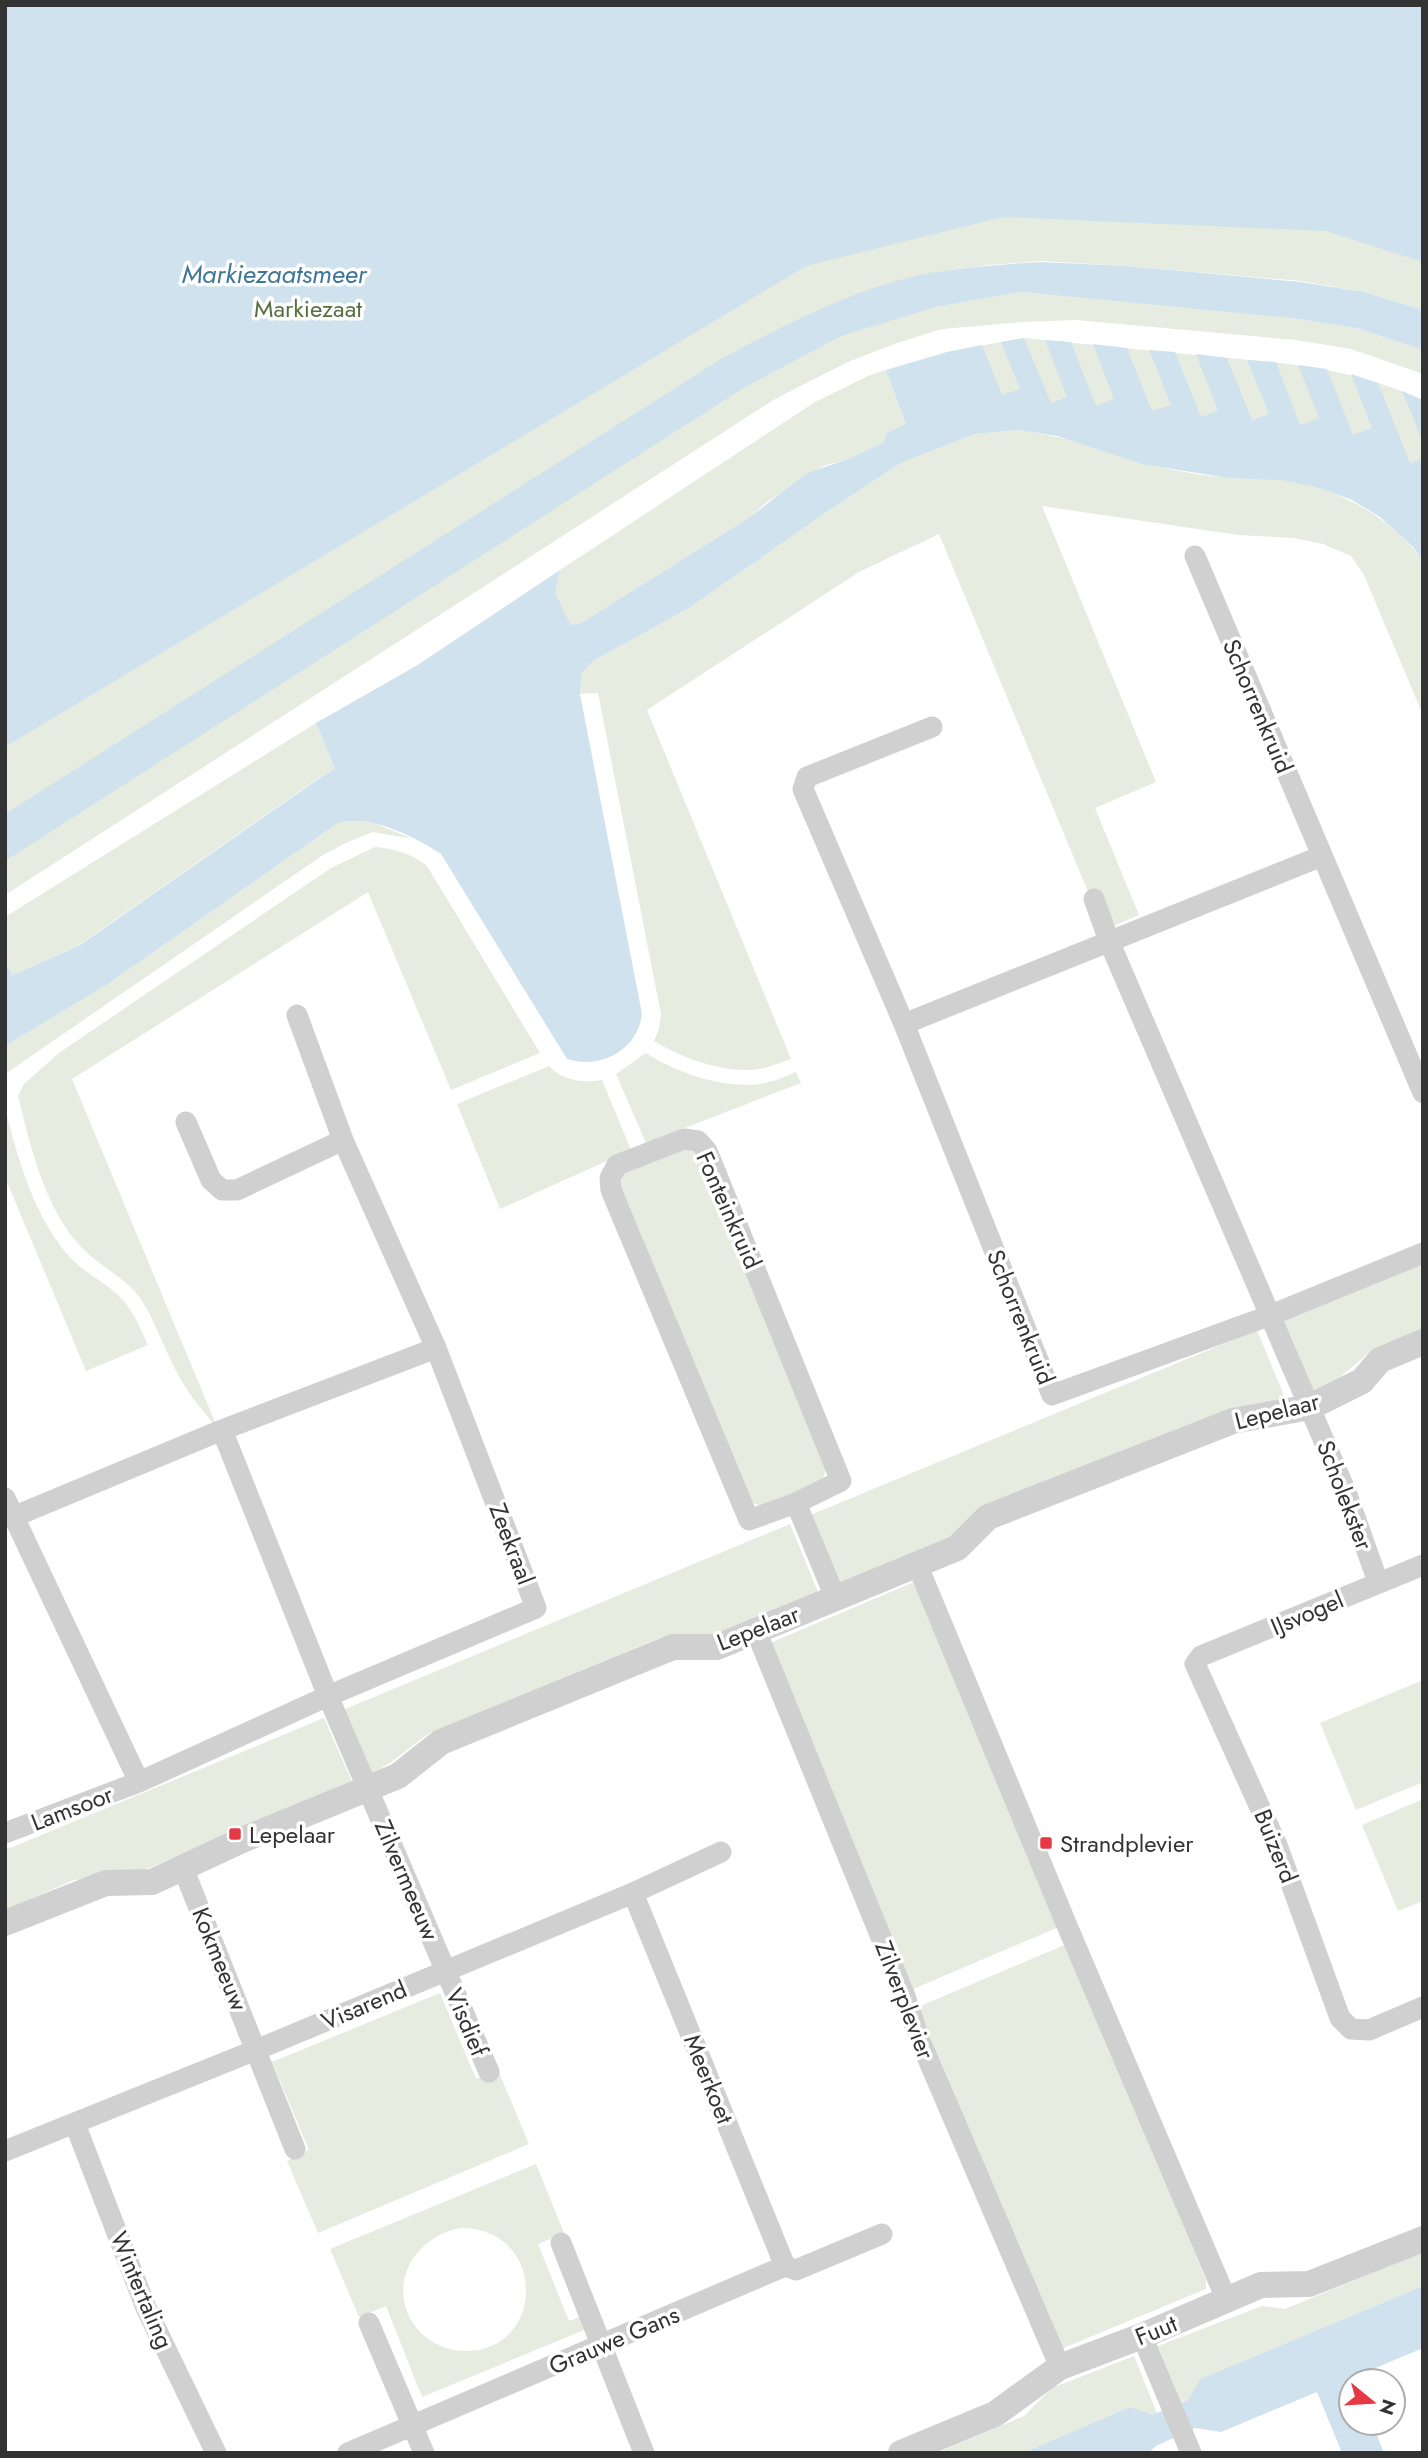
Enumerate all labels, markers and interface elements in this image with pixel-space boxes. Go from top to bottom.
water label: Markiezaatsmeer [182,255,368,293]
park label: Markiezaat [254,291,362,326]
street label: Schorrenkruid [1214,633,1302,779]
street label: Fonteinkruid [688,1146,770,1274]
street label: Schorrenkruid [978,1244,1064,1390]
street label: Lepelaar [1231,1383,1324,1438]
street label: Scholekster [1308,1435,1382,1556]
street label: Zeekraal [481,1498,543,1590]
street label: IJsvogel [1265,1582,1349,1644]
street label: Lepelaar [712,1596,805,1660]
street label: Lamsoor [26,1776,119,1840]
street label: Buizerd [1245,1804,1307,1888]
street label: Zilvermeeuw [366,1814,448,1946]
place label: Lepelaar [249,1817,336,1852]
marker: Lepelaar [227,1826,243,1842]
place label: Strandplevier [1060,1826,1194,1861]
marker: Strandplevier [1038,1835,1054,1851]
street label: Kokmeeuw [183,1902,257,2017]
street label: Zilverplevier [866,1936,944,2065]
street label: Visarend [316,1971,412,2039]
street label: Visdief [437,1983,497,2063]
street label: Meerkoet [675,2029,743,2129]
street label: Wintertaling [102,2226,182,2354]
street label: Grauwe Gans [543,2297,685,2383]
street label: Fuut [1130,2306,1182,2354]
north arrow [1337,2367,1407,2437]
text: N [1373,2396,1403,2418]

